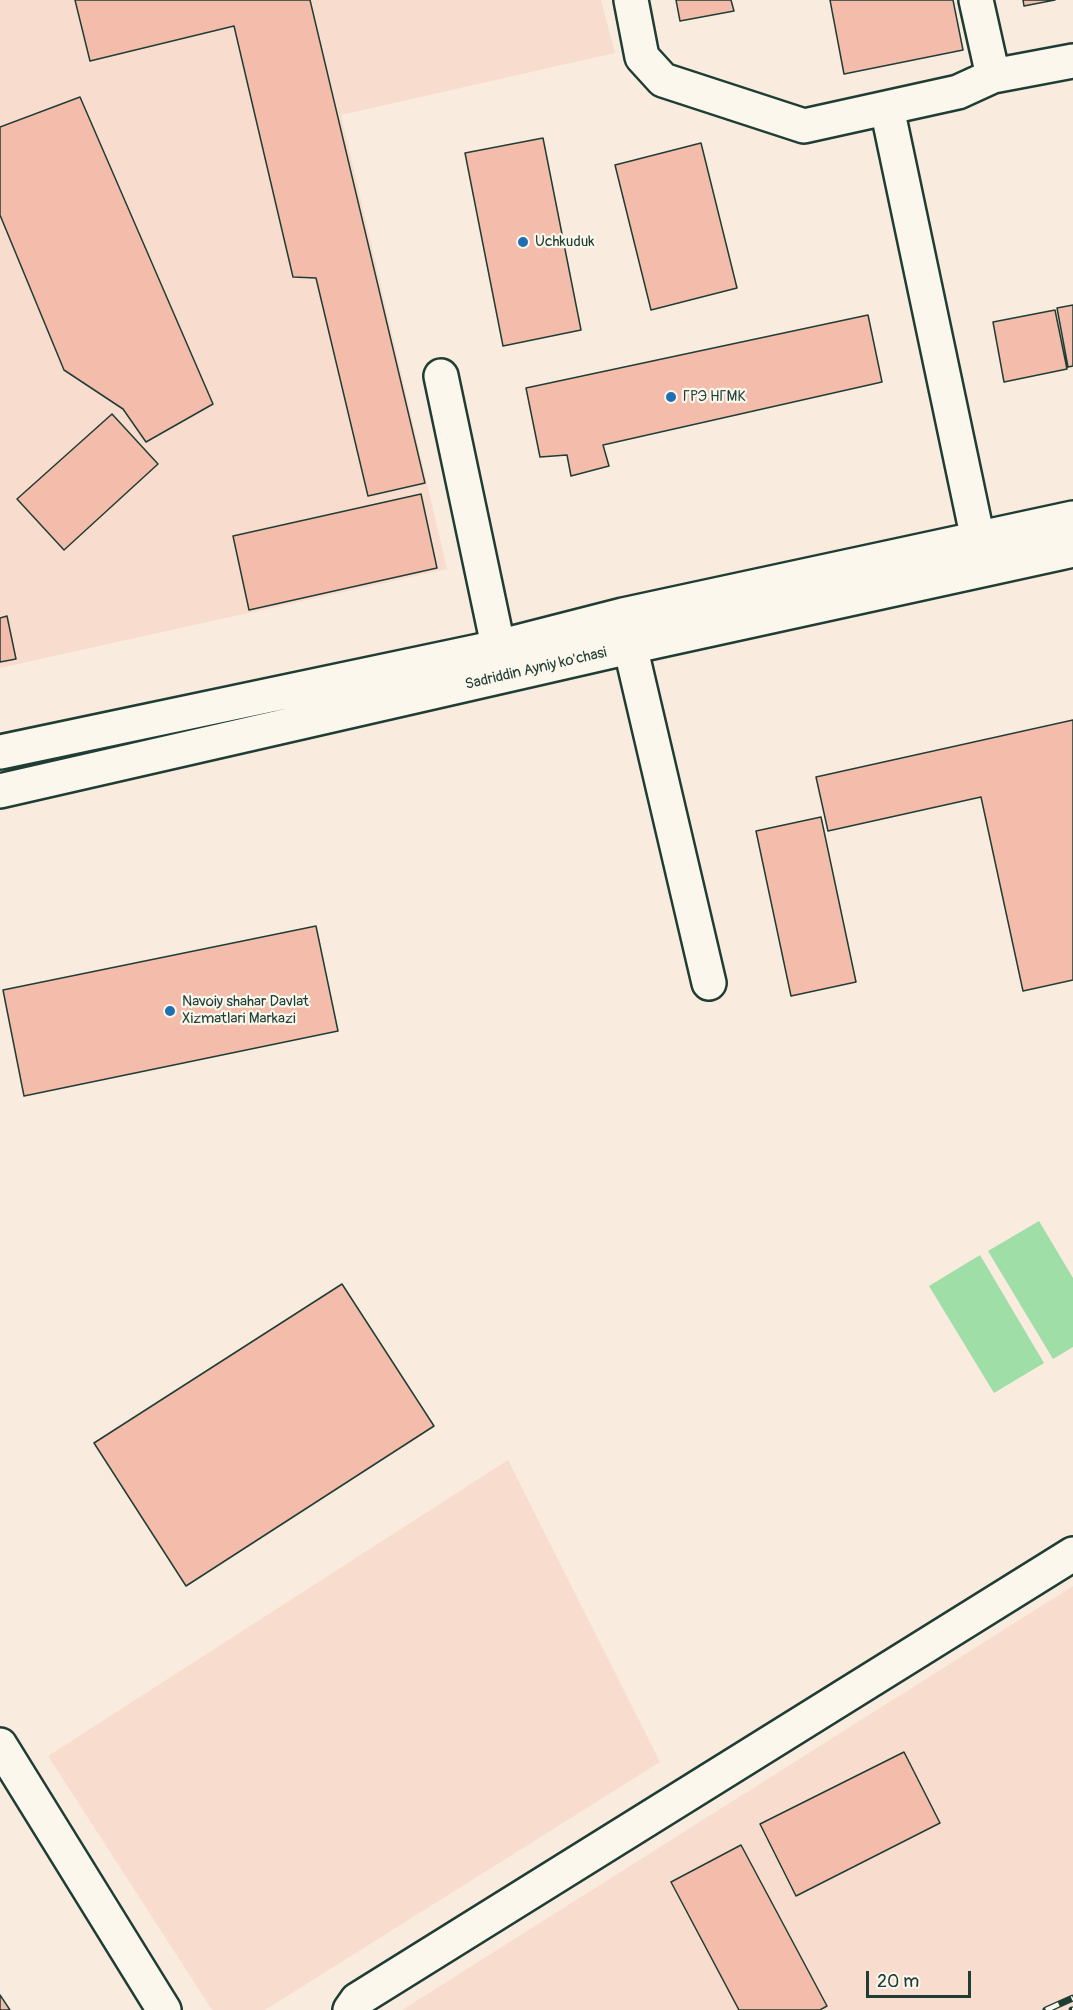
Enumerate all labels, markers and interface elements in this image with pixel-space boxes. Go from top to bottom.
place label: Uchkuduk [535,233,595,251]
marker: Uchkuduk [516,235,530,249]
place label: ГРЭ НГМК [683,388,746,406]
marker: ГРЭ НГМК [664,390,678,404]
street label: Sadriddin Ayniy ko'chasi [463,644,609,694]
place label: Navoiy shahar Davlat Xizmatlari Markazi [182,993,309,1028]
marker: Navoiy shahar Davlat Xizmatlari Markazi [163,1004,177,1018]
scale bar [869,1959,974,1997]
text: 20 m [877,1970,919,1993]

